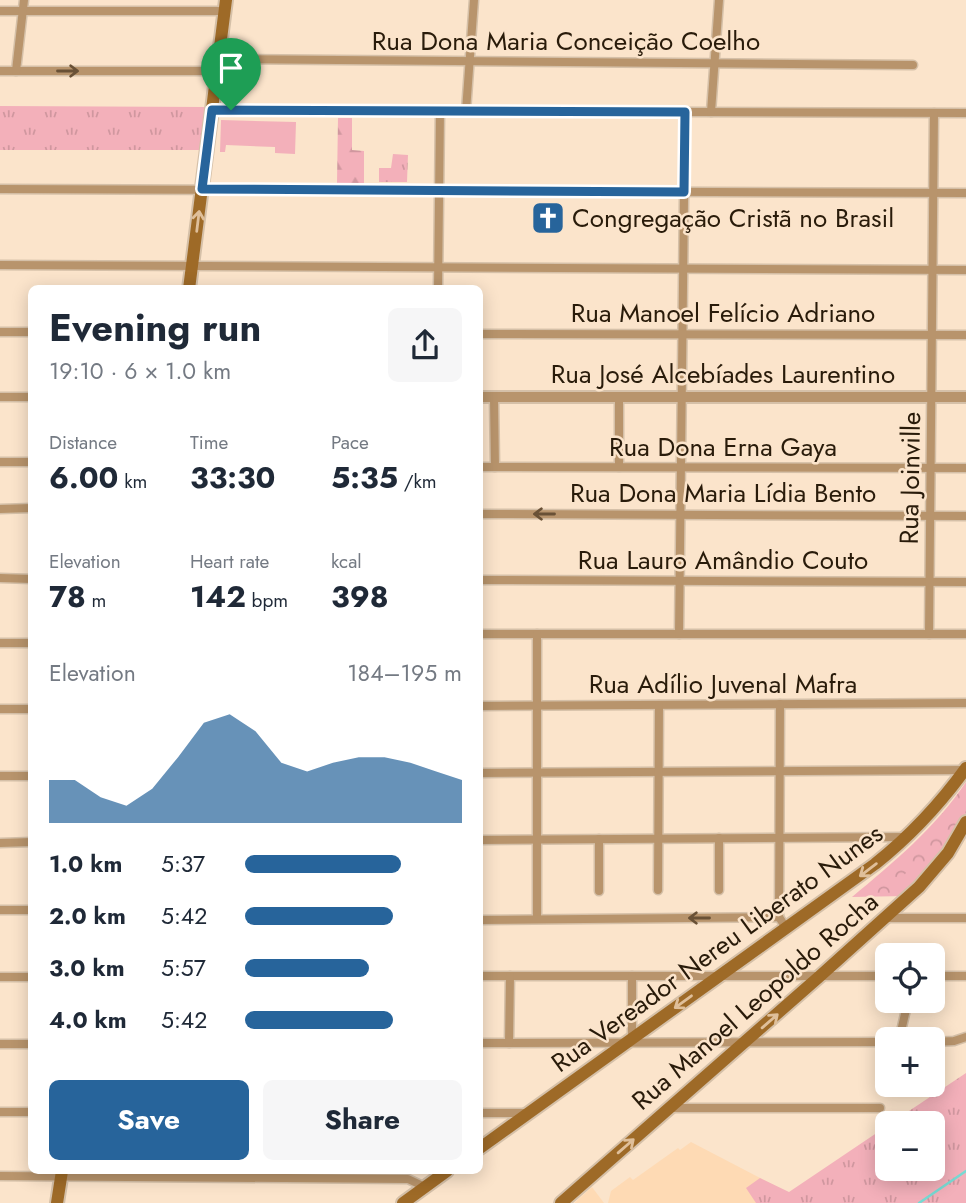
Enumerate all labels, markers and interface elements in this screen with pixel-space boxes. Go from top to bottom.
street label: Rua Dona Maria Conceição Coelho [372,22,760,60]
pin [201,38,261,110]
icon: arrive [212,49,250,87]
one-way arrow [56,64,79,78]
church icon: Congregação Cristã no Brasil [529,199,567,237]
place label: Congregação Cristã no Brasil [572,199,894,237]
one-way arrow [191,210,204,233]
street label: Rua Manoel Felício Adriano [571,294,875,332]
text: Evening run [49,300,261,355]
button: share [388,308,462,382]
text: 19:10 · 6 × 1.0 km [49,354,231,388]
street label: Rua José Alcebíades Laurentino [551,355,895,393]
street label: Rua Joinville [890,411,930,545]
street label: Rua Dona Erna Gaya [609,428,837,466]
text: Distance [49,429,117,456]
text: Time [190,429,228,456]
text: Pace [331,429,369,456]
text: 6.00 [49,456,118,499]
text: 33:30 [190,456,275,499]
text: 5:35 [331,456,398,499]
text: km [118,468,147,495]
text: /km [398,468,437,495]
street label: Rua Dona Maria Lídia Bento [570,474,876,512]
one-way arrow [532,507,555,521]
street label: Rua Lauro Amândio Couto [578,541,868,579]
text: Elevation [49,548,121,575]
text: Heart rate [190,548,269,575]
text: kcal [331,548,362,575]
text: 78 [49,575,86,618]
text: 142 [190,575,246,618]
text: 398 [331,575,389,618]
text: m [86,587,106,614]
text: bpm [246,587,288,614]
text: Elevation [49,656,136,690]
text: 184–195 m [347,656,462,690]
street label: Rua Adílio Juvenal Mafra [589,665,857,703]
street label: Rua Vereador Nereu Liberato Nunes [543,815,891,1081]
text: 1.0 km [49,847,122,881]
text: 5:37 [161,847,205,881]
one-way arrow [859,862,878,877]
street label: Rua Manoel Leopoldo Rocha [623,883,887,1119]
text: 2.0 km [49,899,126,933]
text: 5:42 [161,899,207,933]
one-way arrow [688,911,711,925]
map controls [875,943,945,1181]
button: locate [875,943,945,1013]
text: 3.0 km [49,951,125,985]
text: 5:57 [161,951,206,985]
one-way arrow [674,995,693,1009]
text: 4.0 km [49,1003,127,1037]
text: 5:42 [161,1003,207,1037]
one-way arrow [760,1013,778,1029]
button: + [875,1027,945,1097]
button: Save [49,1080,249,1160]
button: Share [263,1080,462,1160]
button: − [875,1111,945,1181]
one-way arrow [617,1138,635,1154]

